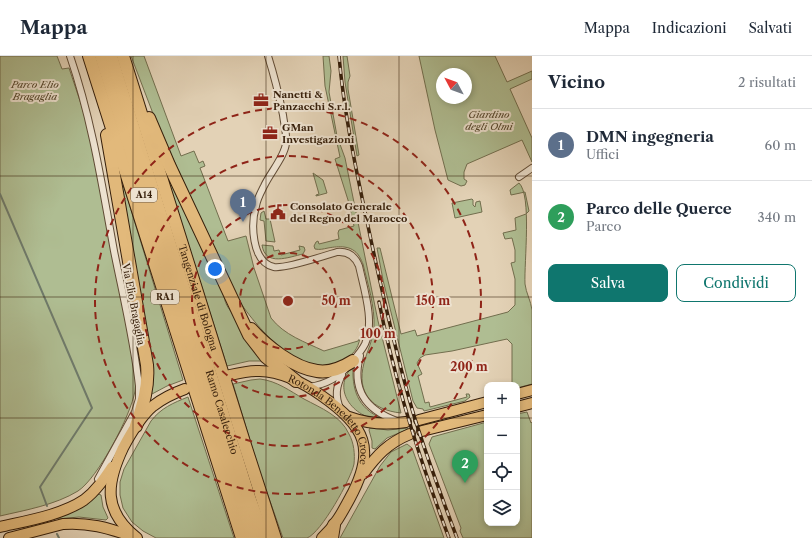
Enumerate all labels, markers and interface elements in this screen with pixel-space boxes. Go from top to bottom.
text: Mappa [20,16,88,39]
text: Mappa [584,19,630,37]
text: Indicazioni [652,19,727,37]
text: Salvati [749,19,792,37]
north arrow [436,68,472,104]
text: Vicino [548,72,605,92]
text: 2 risultati [738,74,796,90]
park label: Parco Elio Bragaglia [10,78,59,103]
place label: Nanetti & Panzacchi S.r.l. [273,88,351,113]
office icon: Nanetti & Panzacchi S.r.l. [252,91,270,109]
park label: Giardino degli Olmi [465,108,514,133]
place label: GMan Investigazioni [282,121,355,146]
office icon: GMan Investigazioni [261,124,279,142]
text: DMN ingegneria [586,127,714,146]
text: 1 [558,137,564,153]
text: 60 m [765,137,796,153]
text: Uffici [586,146,619,162]
road number: A14 [131,188,157,202]
pin: 1 [230,189,256,222]
text: Parco delle Querce [586,199,732,218]
place label: Consolato Generale del Regno del Marocco [290,200,407,225]
public building icon: Consolato Generale del Regno del Marocco [269,203,287,221]
text: 2 [557,209,565,225]
text: 340 m [758,209,796,225]
text: Parco [586,218,621,234]
street label: Tangenziale di Bologna [175,243,221,353]
your location [205,259,225,279]
street label: Via Elio Bragaglia [119,261,148,347]
button: Salva [548,264,668,302]
button: Condividi [676,264,796,302]
road number: RA1 [151,290,179,304]
text: 50 m [321,293,351,308]
text: 150 m [416,293,450,308]
centre of rings [281,294,295,308]
text: 100 m [360,326,396,341]
text: 200 m [450,359,488,374]
street label: Ramo Casalecchio [203,368,241,456]
street label: Rotonda Benedetto Croce [286,372,370,466]
map controls [484,382,520,526]
button: + [484,382,520,418]
button: − [484,418,520,454]
pin: 2 [452,450,478,483]
button: locate [484,454,520,490]
button: layers [484,490,520,526]

